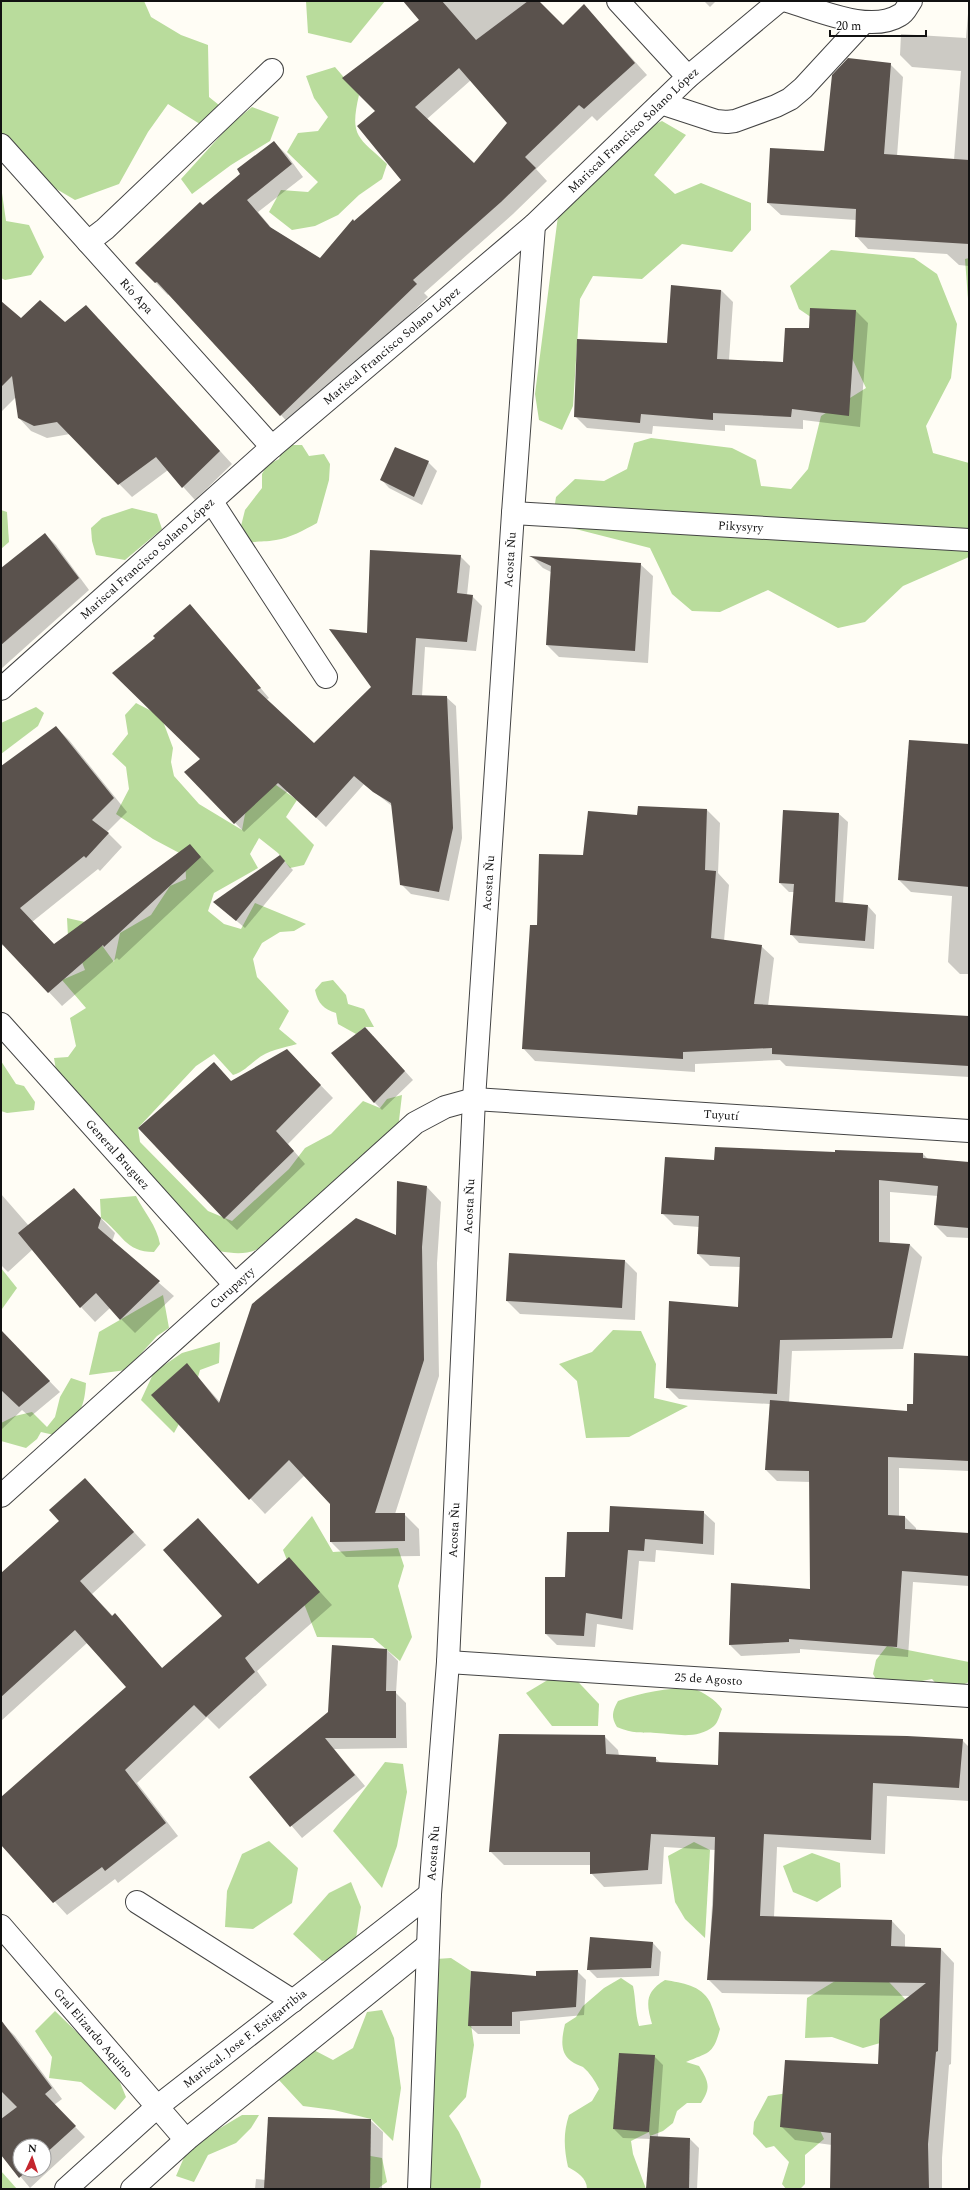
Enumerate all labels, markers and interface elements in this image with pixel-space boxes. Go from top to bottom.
scale bar [830,12,926,38]
text: 20 m [836,17,861,36]
street label: Mariscal Francisco Solano López [563,62,703,198]
street label: Río Apa [115,274,158,319]
street label: Mariscal Francisco Solano López [318,282,465,410]
street label: Mariscal Francisco Solano López [75,493,219,624]
street label: Pikysyry [717,516,765,537]
street label: Acosta Ñu [499,531,521,588]
street label: Acosta Ñu [477,854,500,911]
street label: Tuyutí [703,1104,741,1126]
street label: General Bruguez [81,1115,155,1194]
street label: Acosta Ñu [458,1178,480,1235]
street label: Curupayty [205,1261,260,1313]
street label: Acosta Ñu [443,1502,465,1558]
street label: 25 de Agosto [674,1667,743,1691]
street label: Acosta Ñu [422,1825,445,1882]
street label: Gral Elizardo Aquino [49,1983,138,2082]
street label: Mariscal. Jose F. Estigarribia [179,1984,311,2093]
north arrow [12,2138,52,2178]
text: N [28,2140,37,2157]

